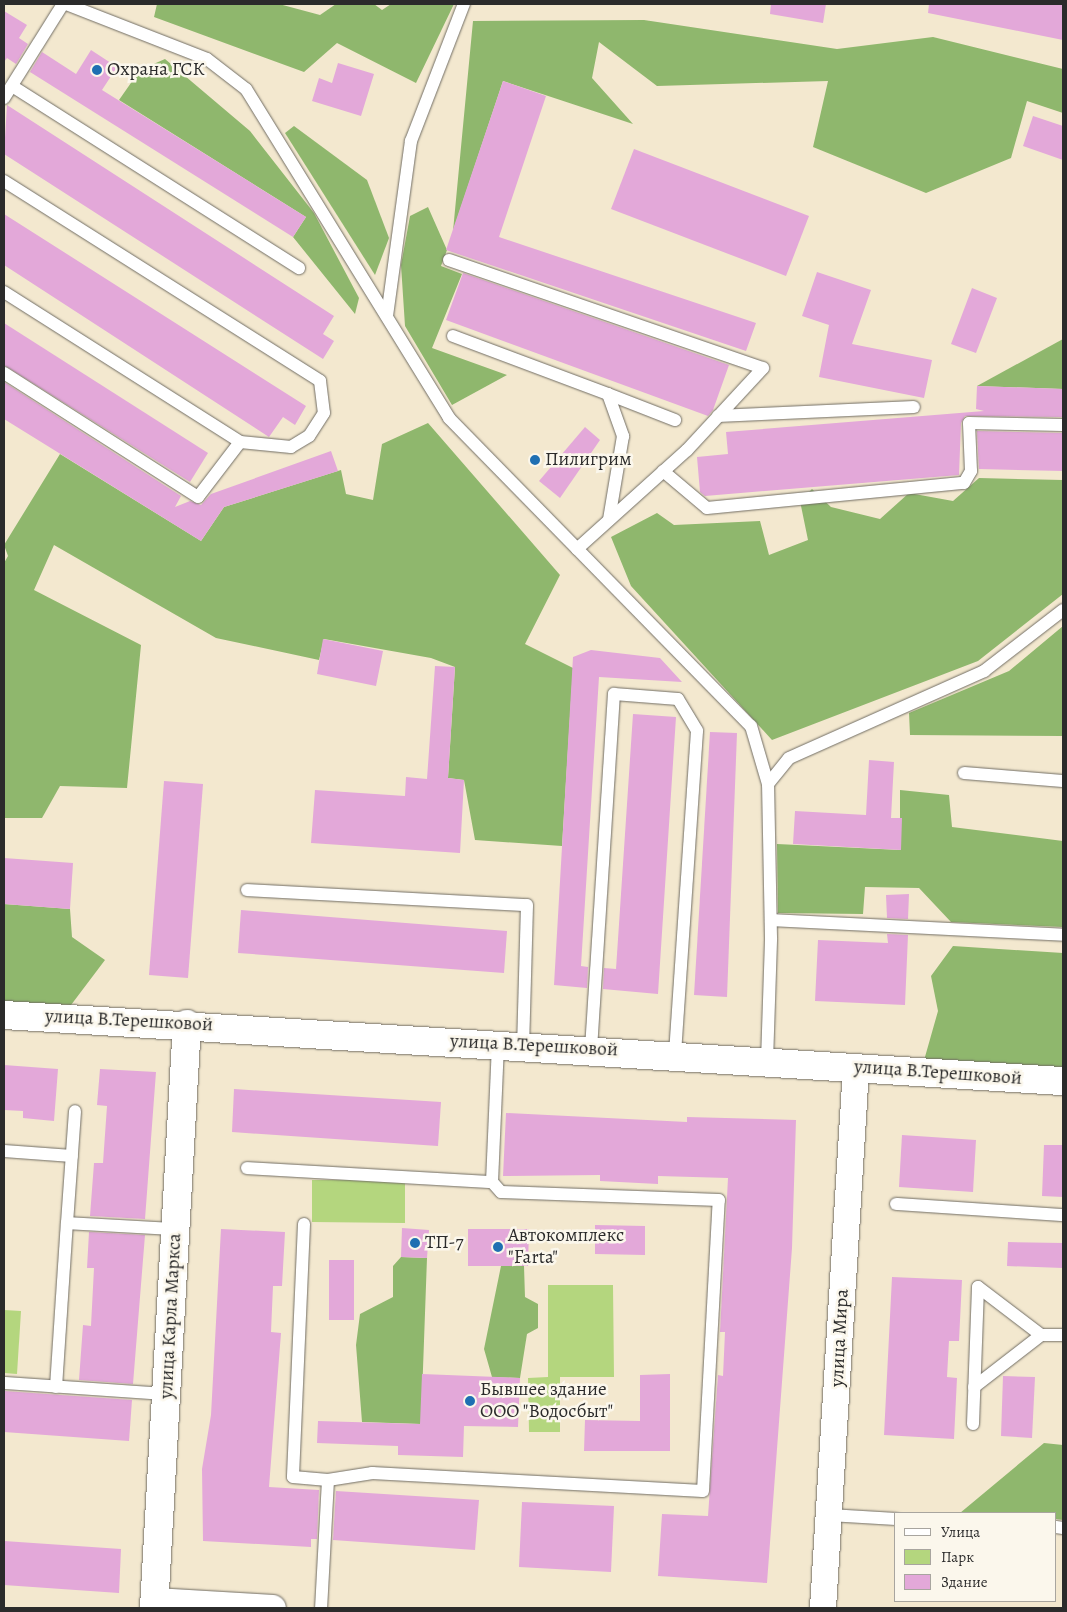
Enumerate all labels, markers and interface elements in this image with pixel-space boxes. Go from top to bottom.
place label: Охрана ГСК [107,59,205,81]
marker: Охрана ГСК [91,64,103,76]
place label: Пилигрим [545,449,632,471]
marker: Пилигрим [529,454,541,466]
street label: улица В.Терешковой [44,1005,214,1037]
street label: улица В.Терешковой [449,1030,619,1062]
street label: улица В.Терешковой [853,1056,1023,1090]
place label: Автокомплекс "Farta" [508,1225,624,1269]
place label: ТП-7 [425,1232,463,1254]
street label: улица Карла Маркса [155,1233,187,1399]
marker: ТП-7 [409,1237,421,1249]
marker: Автокомплекс "Farta" [492,1241,504,1253]
street label: улица Мира [826,1288,854,1388]
place label: Бывшее здание ООО "Водосбыт" [480,1379,614,1423]
marker: Бывшее здание ООО "Водосбыт" [464,1395,476,1407]
legend [894,1512,1057,1602]
text: Улица [941,1522,980,1542]
text: Парк [941,1547,974,1567]
text: Здание [941,1572,988,1592]

